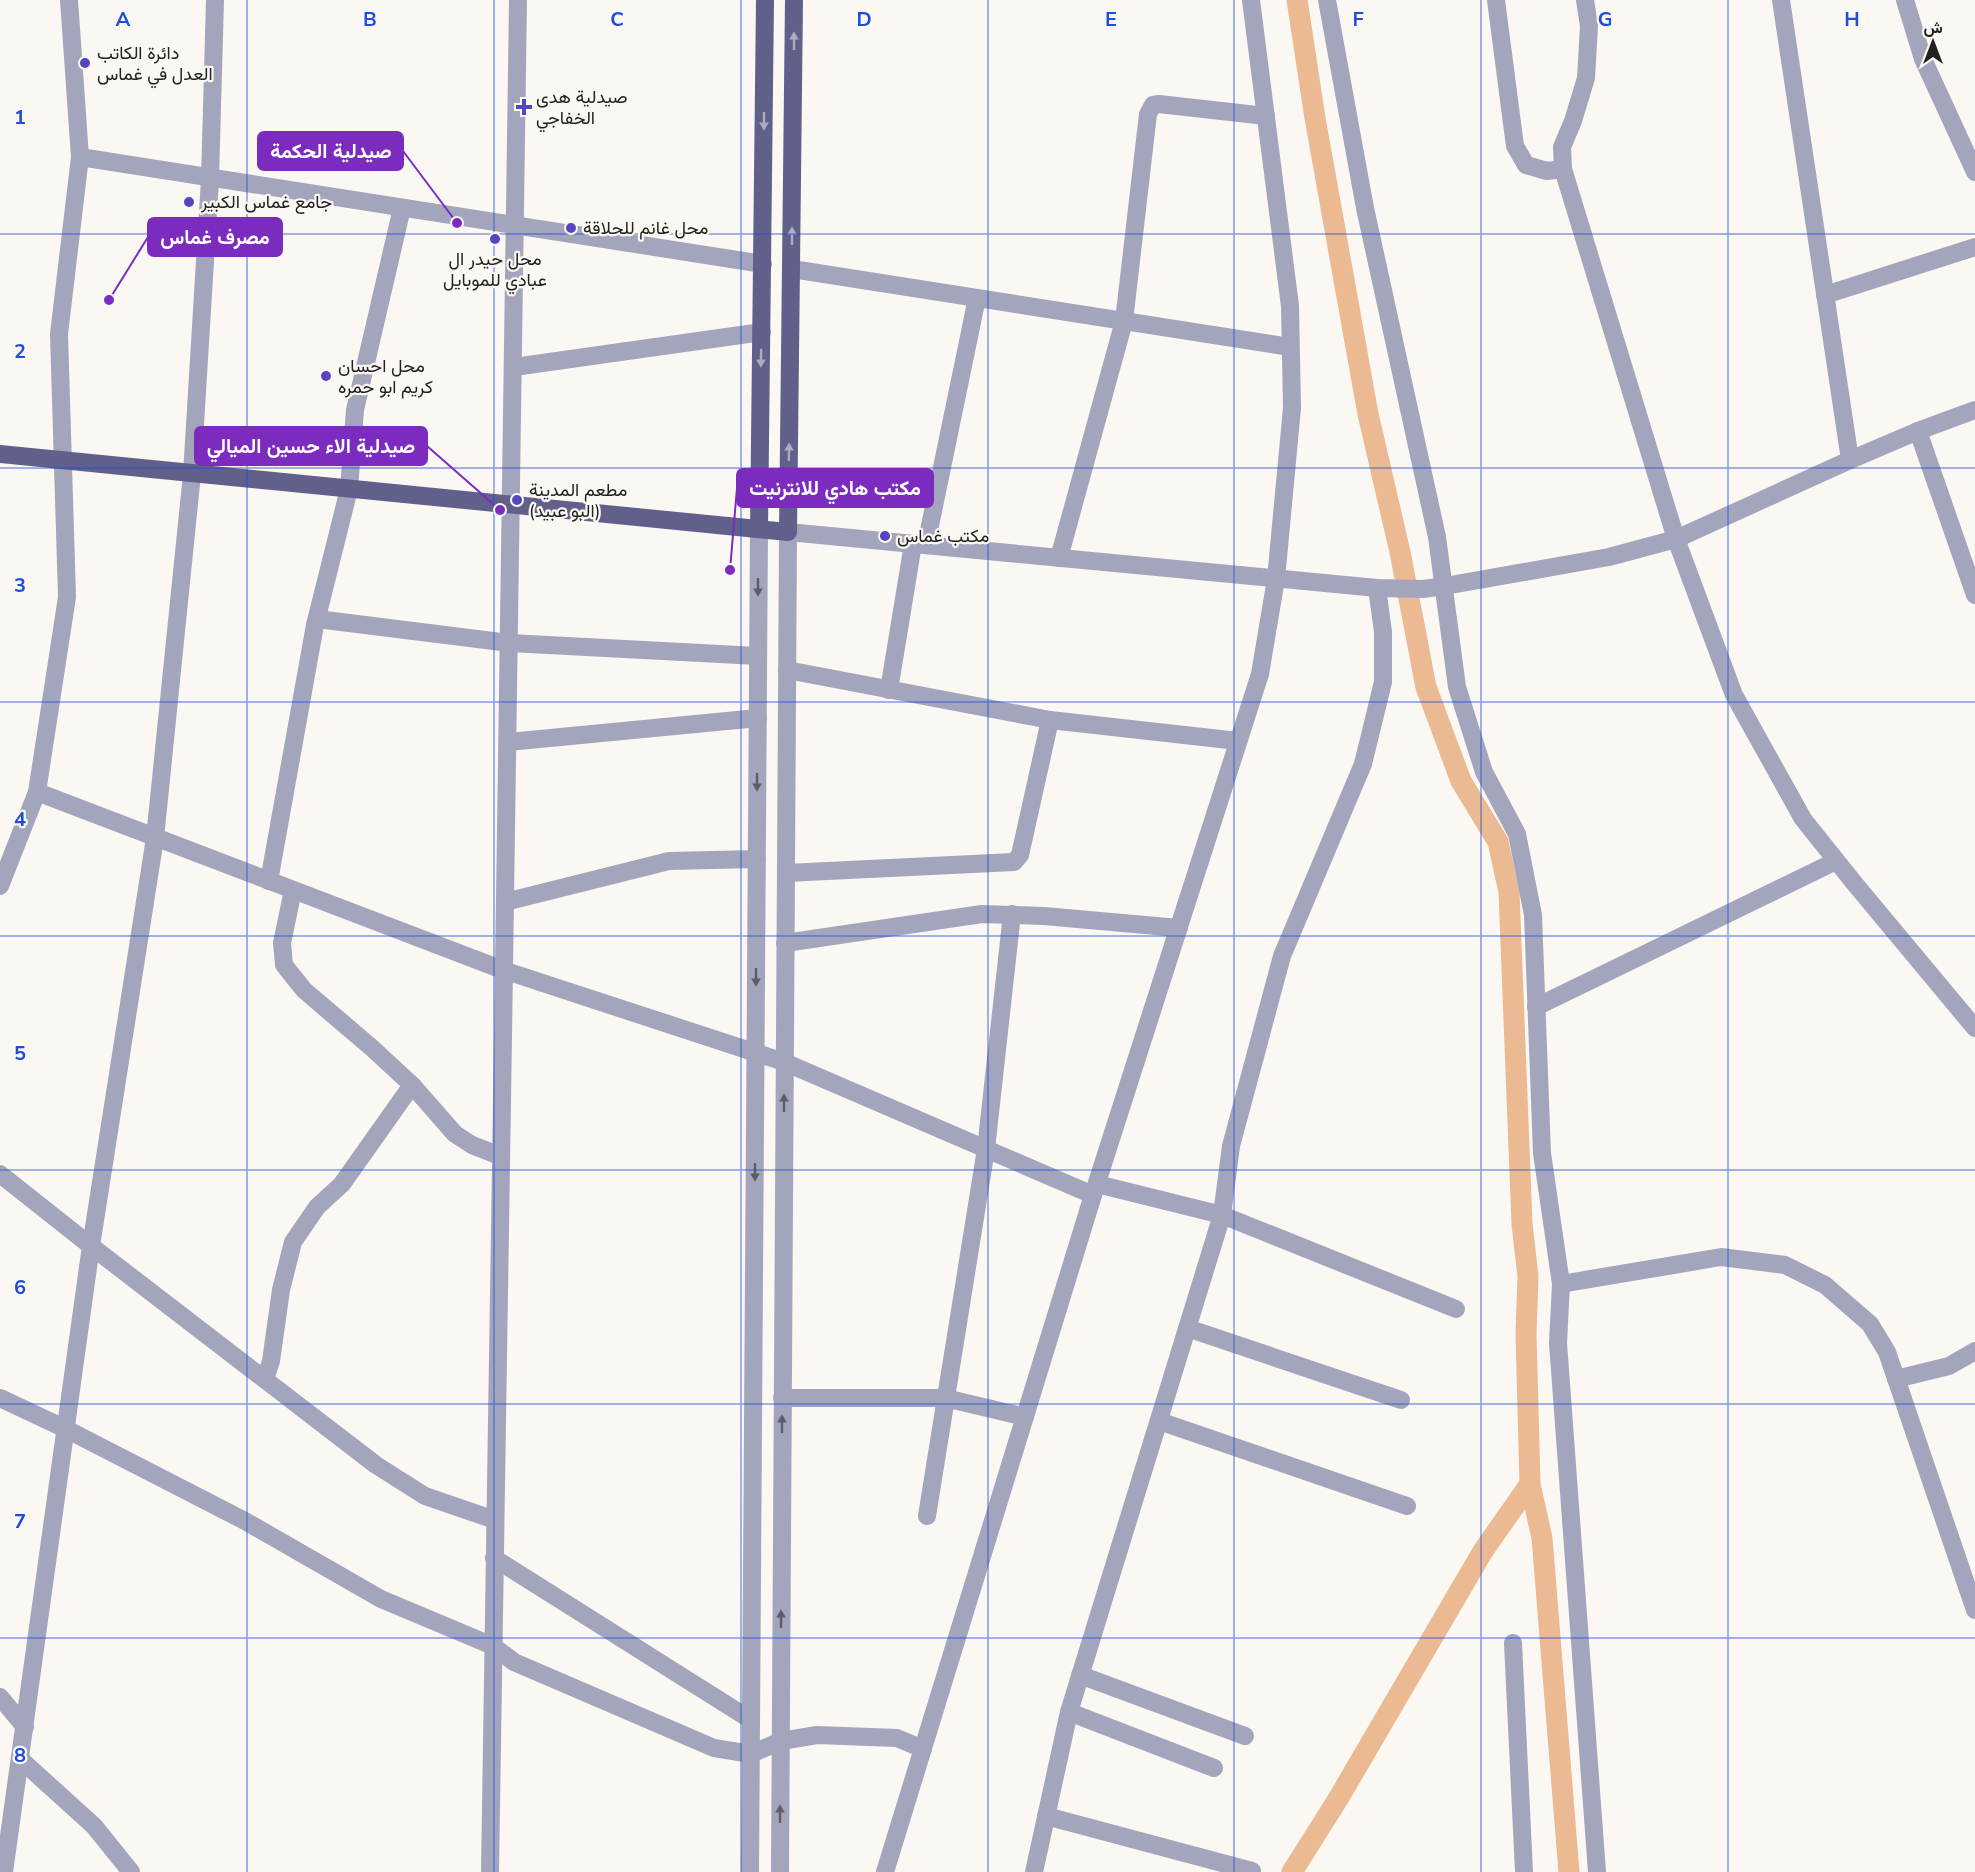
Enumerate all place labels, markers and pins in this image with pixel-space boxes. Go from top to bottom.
place label: دائرة الكاتب العدل في غماس [97,41,213,89]
marker: دائرة الكاتب العدل في غماس [78,56,92,70]
place label: صيدلية هدى الخفاجي [536,85,628,133]
marker: صيدلية هدى الخفاجي [517,100,531,114]
callout: صيدلية الحكمة [258,132,403,170]
place label: جامع غماس الكبير [200,190,332,214]
marker: جامع غماس الكبير [182,195,196,209]
place label: محل غانم للحلاقة [583,216,708,240]
callout: مصرف غماس [148,218,282,256]
marker: محل غانم للحلاقة [564,221,578,235]
marker: محل حيدر ال عبادي للموبايل [488,232,502,246]
place label: محل حيدر ال عبادي للموبايل [443,247,547,295]
place label: محل احسان كريم ابو حمره [338,354,433,399]
marker: محل احسان كريم ابو حمره [319,369,333,383]
callout: صيدلية الاء حسين الميالي [195,427,427,465]
callout: مكتب هادي للانترنيت [737,469,933,507]
place label: مطعم المدينة (البو عبيد) [529,478,627,523]
marker: مطعم المدينة (البو عبيد) [510,493,524,507]
place label: مكتب غماس [897,524,989,548]
marker: مكتب غماس [878,529,892,543]

